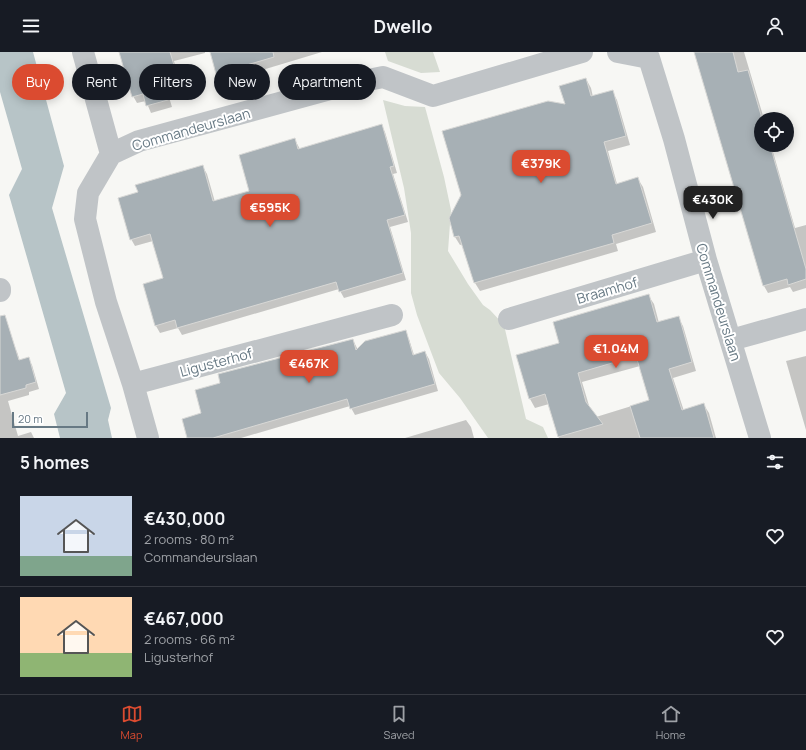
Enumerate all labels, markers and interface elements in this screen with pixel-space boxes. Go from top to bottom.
text: Dwello [374,14,432,38]
icon: menu [20,15,42,37]
icon: person [764,15,786,37]
chip: Buy [12,64,64,100]
chip: Rent [72,64,131,100]
chip: Filters [139,64,206,100]
chip: New [214,64,270,100]
chip: Apartment [278,64,376,100]
street label: Commandeurslaan [130,103,252,155]
map controls [754,112,794,152]
button: locate [754,112,794,152]
pin: €379K [513,150,569,184]
text: €379K [521,154,561,172]
pin: €430K [685,186,741,220]
text: €430K [692,190,734,208]
pin: €595K [242,194,298,228]
text: €595K [250,198,290,216]
street label: Commandeurslaan [692,241,746,363]
street label: Braamhof [574,272,640,308]
pin: €1.04M [583,335,649,369]
text: €1.04M [593,339,639,357]
street label: Ligusterhof [178,343,254,381]
pin: €467K [281,350,337,384]
text: €467K [289,354,329,372]
scale bar [12,410,88,429]
text: 20 m [18,411,43,426]
text: 5 homes [20,451,89,474]
icon: filters [764,451,786,473]
text: €430,000 [144,507,225,530]
icon: home [52,512,100,560]
icon: heart [764,525,786,547]
text: 2 rooms · 80 m² [144,530,234,548]
text: Commandeurslaan [144,548,257,566]
text: €467,000 [144,607,224,630]
icon: home [52,613,100,661]
icon: heart [764,626,786,648]
text: 2 rooms · 66 m² [144,630,235,648]
text: Ligusterhof [144,648,213,666]
tab: Map [121,703,143,742]
tab: Saved [384,703,415,742]
tab: Home [656,703,685,742]

